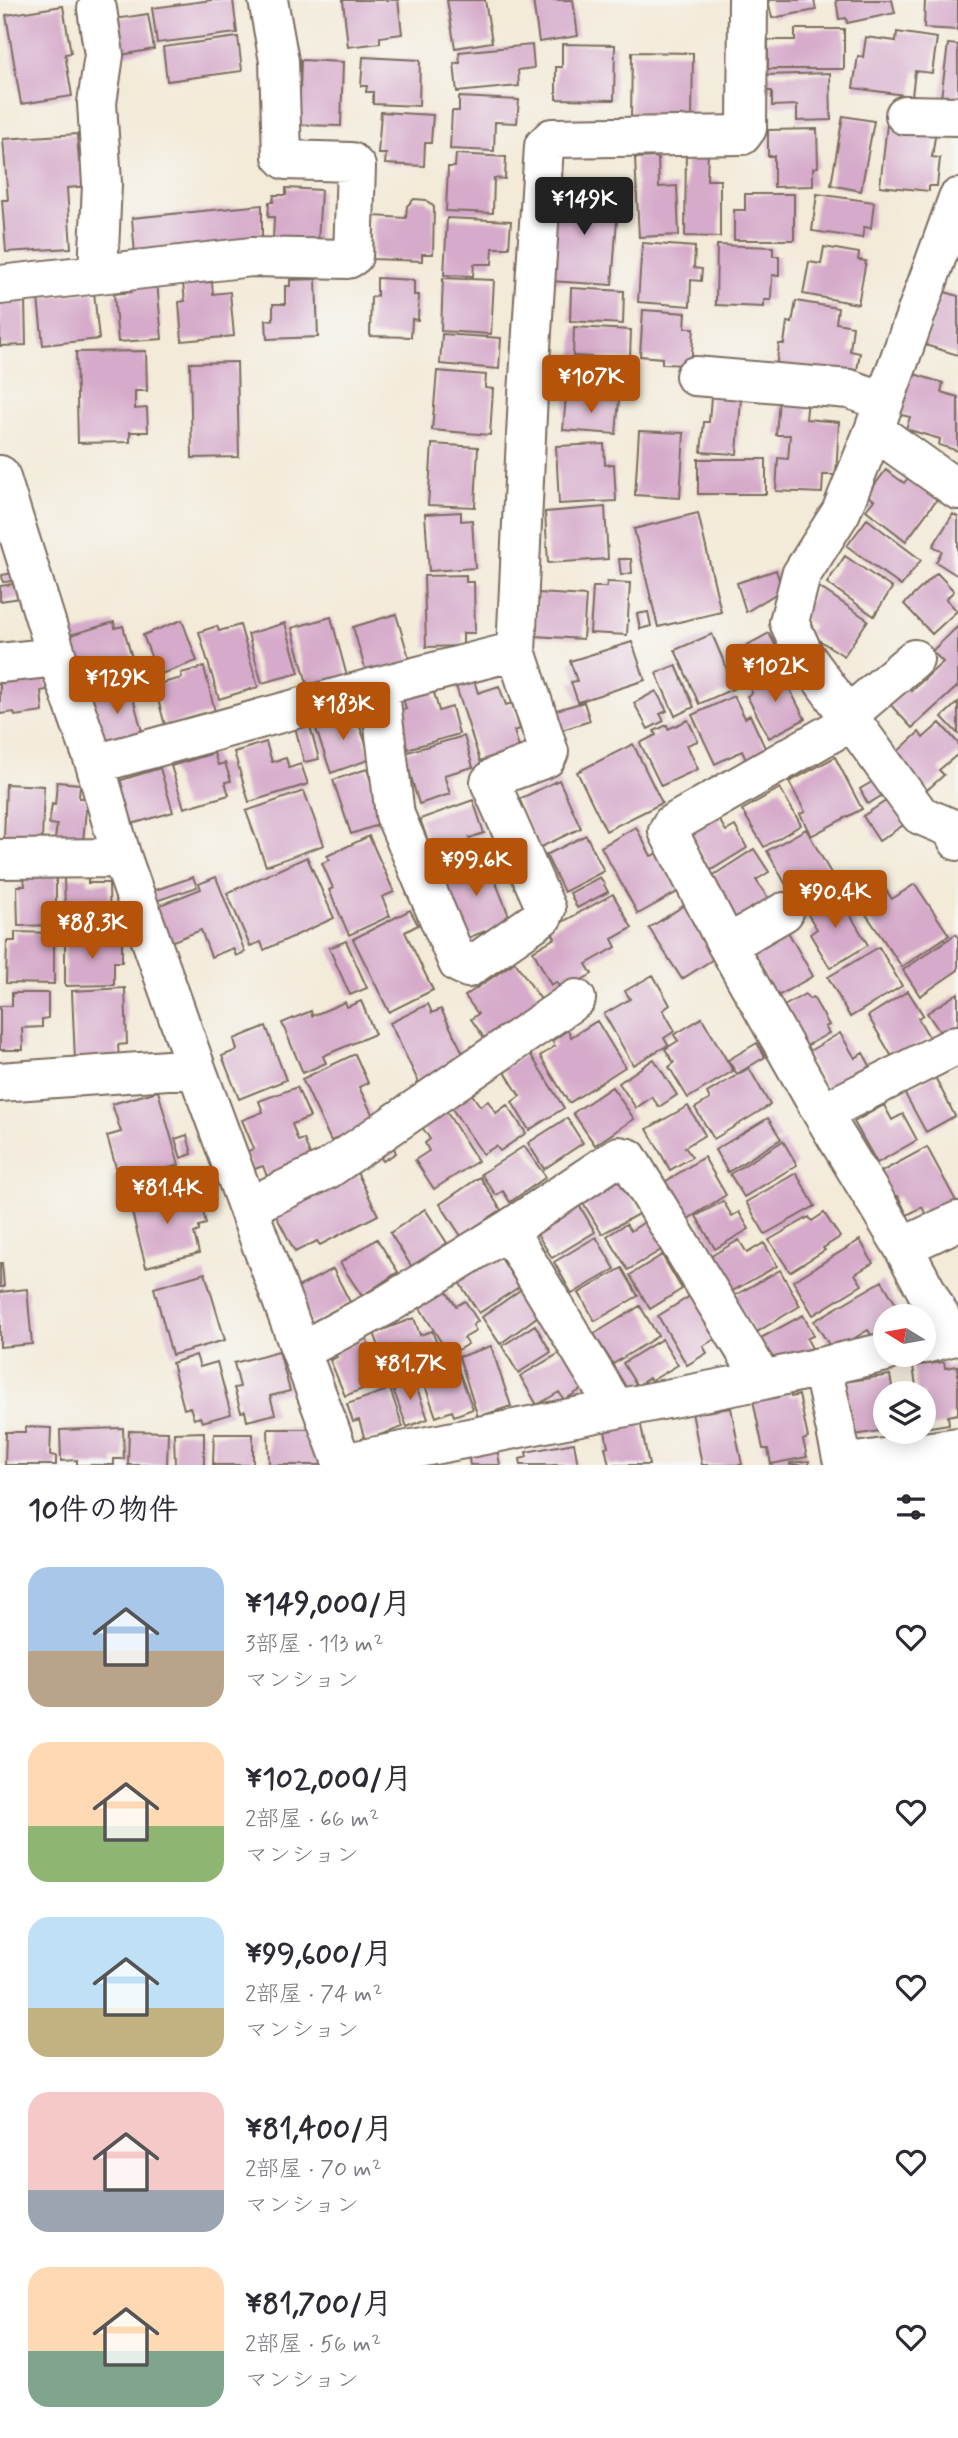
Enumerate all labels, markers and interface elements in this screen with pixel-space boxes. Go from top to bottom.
pin: ¥149K [535,177,633,237]
text: ¥149K [551,185,617,215]
pin: ¥107K [542,356,640,415]
text: ¥107K [558,363,624,393]
pin: ¥102K [726,644,824,704]
text: ¥102K [742,652,808,682]
pin: ¥129K [68,656,166,716]
text: ¥129K [85,664,149,694]
pin: ¥183K [294,682,392,742]
text: ¥183K [312,690,374,720]
pin: ¥99.6K [419,838,533,898]
text: ¥99.6K [440,846,512,876]
pin: ¥90.4K [778,870,892,930]
text: ¥90.4K [799,878,871,908]
pin: ¥88.3K [35,902,149,961]
text: ¥88.3K [57,909,127,939]
pin: ¥81.4K [110,1166,224,1226]
text: ¥81.4K [132,1174,202,1204]
north arrow [873,1304,936,1367]
map controls [873,1304,936,1444]
pin: ¥81.7K [353,1342,467,1402]
text: ¥81.7K [374,1350,446,1380]
button: layers [873,1381,936,1444]
icon: filters [892,1488,930,1526]
text: 10件の物件 [28,1491,179,1530]
text: ¥149,000/月 [245,1585,411,1624]
icon: home [84,1595,168,1679]
icon: heart [892,1618,930,1656]
text: 3部屋 · 113 m² [245,1630,383,1660]
text: マンション [245,1666,359,1696]
text: ¥102,000/月 [245,1760,412,1799]
icon: home [84,1770,168,1854]
icon: heart [892,1793,930,1831]
text: 2部屋 · 66 m² [245,1805,379,1835]
text: マンション [245,1841,359,1871]
text: ¥99,600/月 [245,1935,393,1974]
icon: home [84,1945,168,2029]
icon: heart [892,1968,930,2006]
text: 2部屋 · 74 m² [245,1980,383,2010]
text: マンション [245,2016,359,2046]
text: ¥81,400/月 [245,2110,393,2149]
icon: home [84,2120,168,2204]
icon: heart [892,2143,930,2181]
text: 2部屋 · 70 m² [245,2155,382,2185]
text: マンション [245,2191,359,2221]
text: ¥81,700/月 [245,2285,392,2324]
icon: home [84,2295,168,2379]
icon: heart [892,2318,930,2356]
text: 2部屋 · 56 m² [245,2330,381,2360]
text: マンション [245,2366,359,2396]

